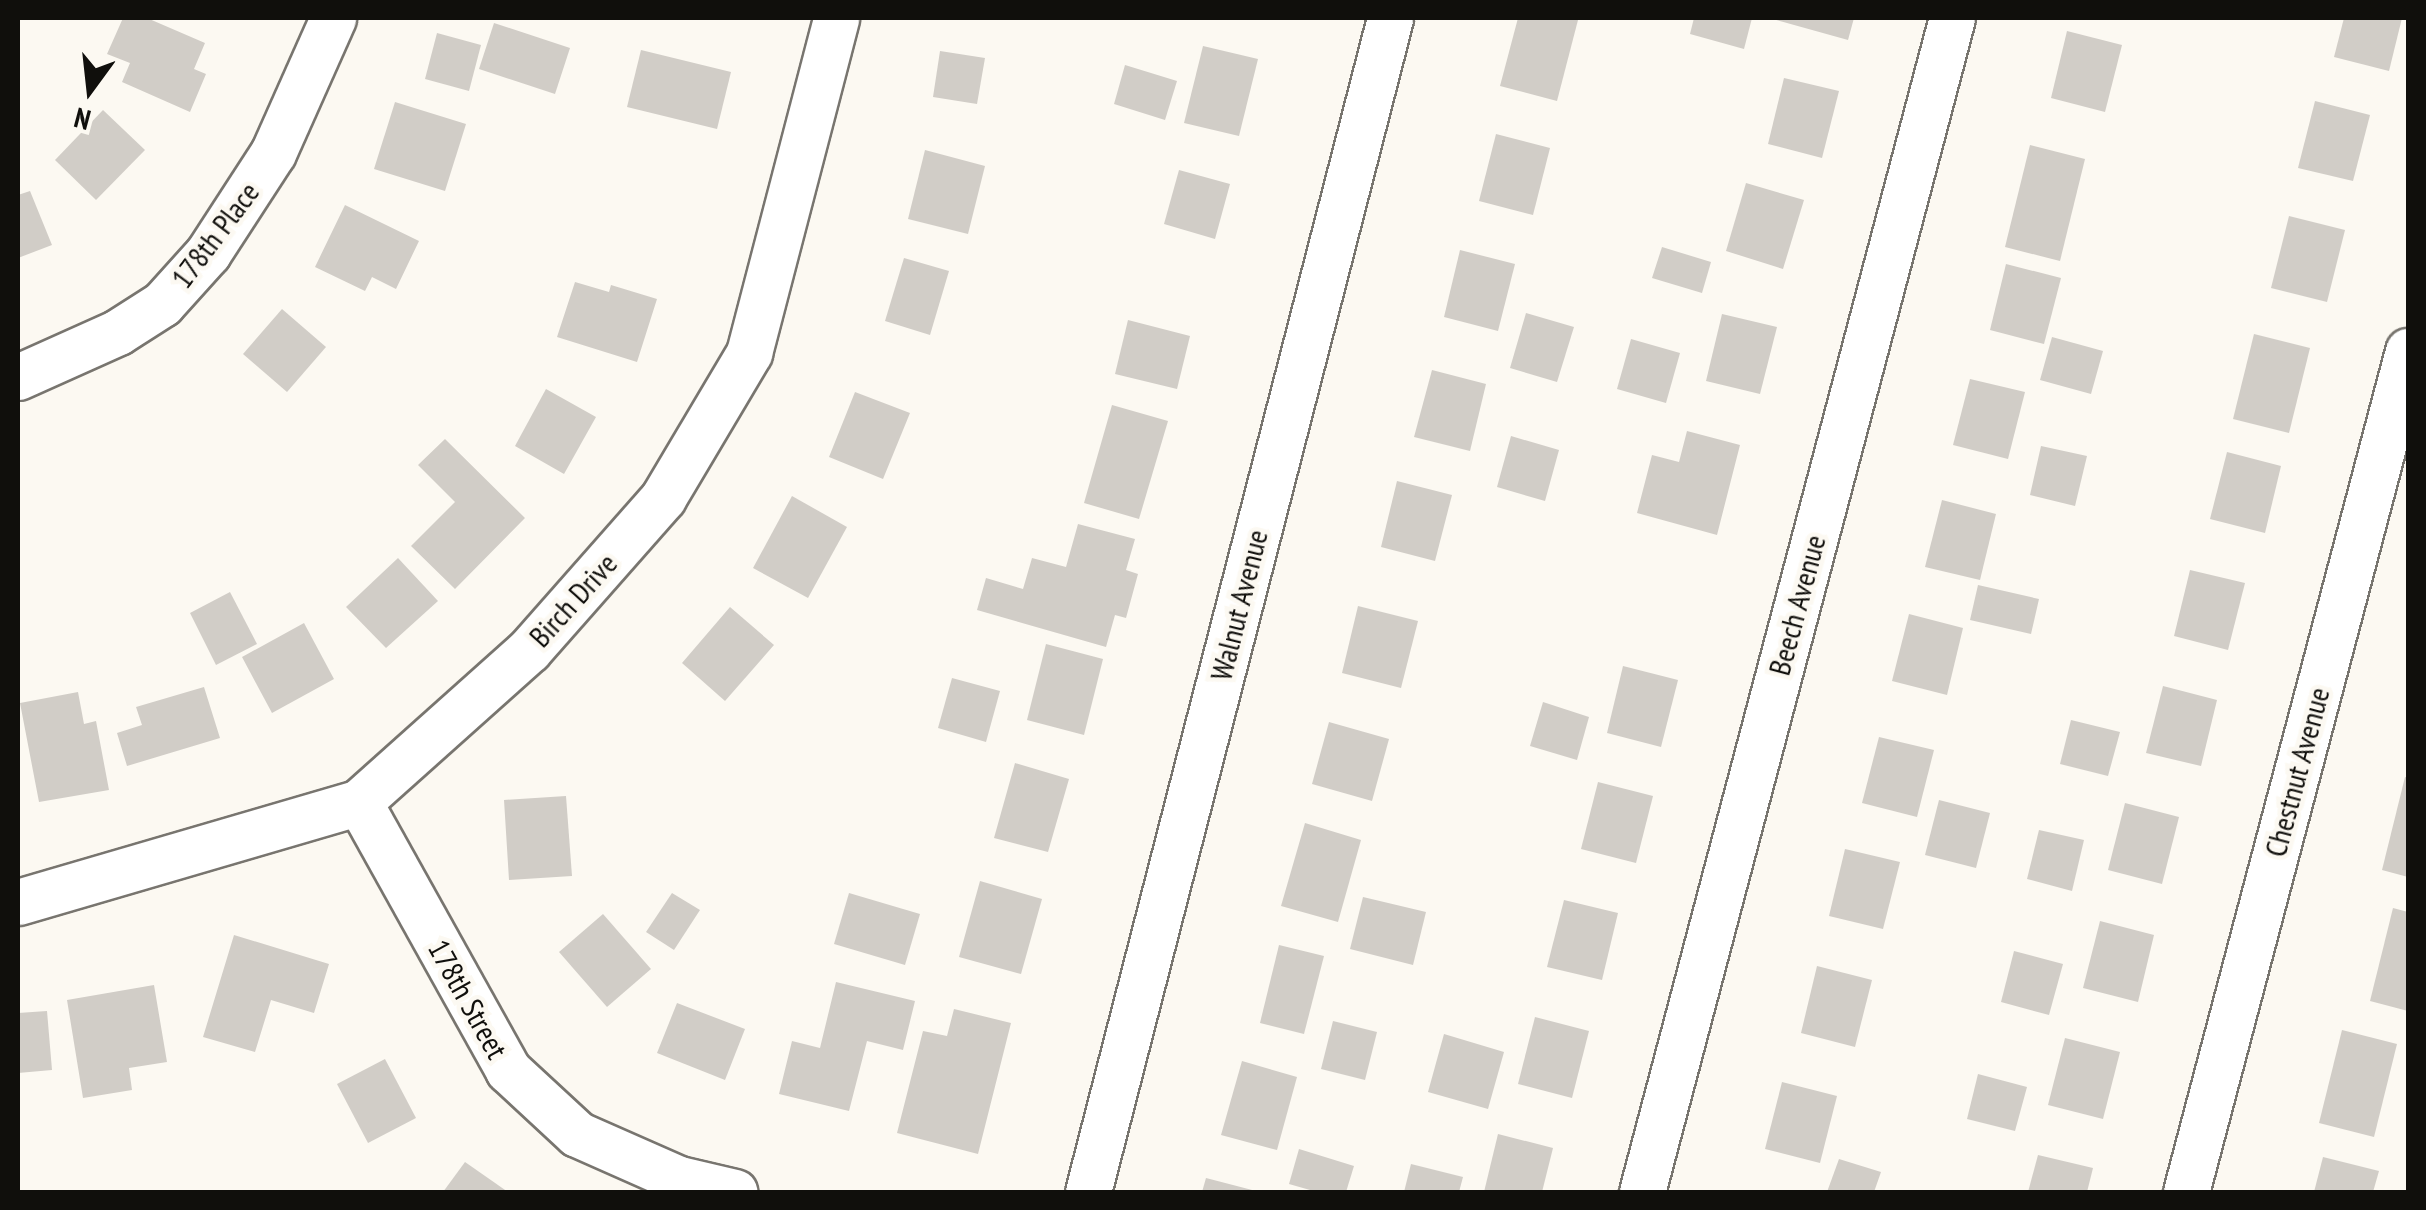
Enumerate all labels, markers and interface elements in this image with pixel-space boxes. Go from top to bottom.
north arrow [40,40,140,140]
text: N [70,100,94,139]
street label: 178th Place [163,175,267,295]
street label: Walnut Avenue [1203,526,1275,684]
street label: Beech Avenue [1761,531,1833,679]
street label: Birch Drive [522,546,624,654]
street label: Chestnut Avenue [2257,683,2337,861]
street label: 178th Street [421,933,515,1065]

